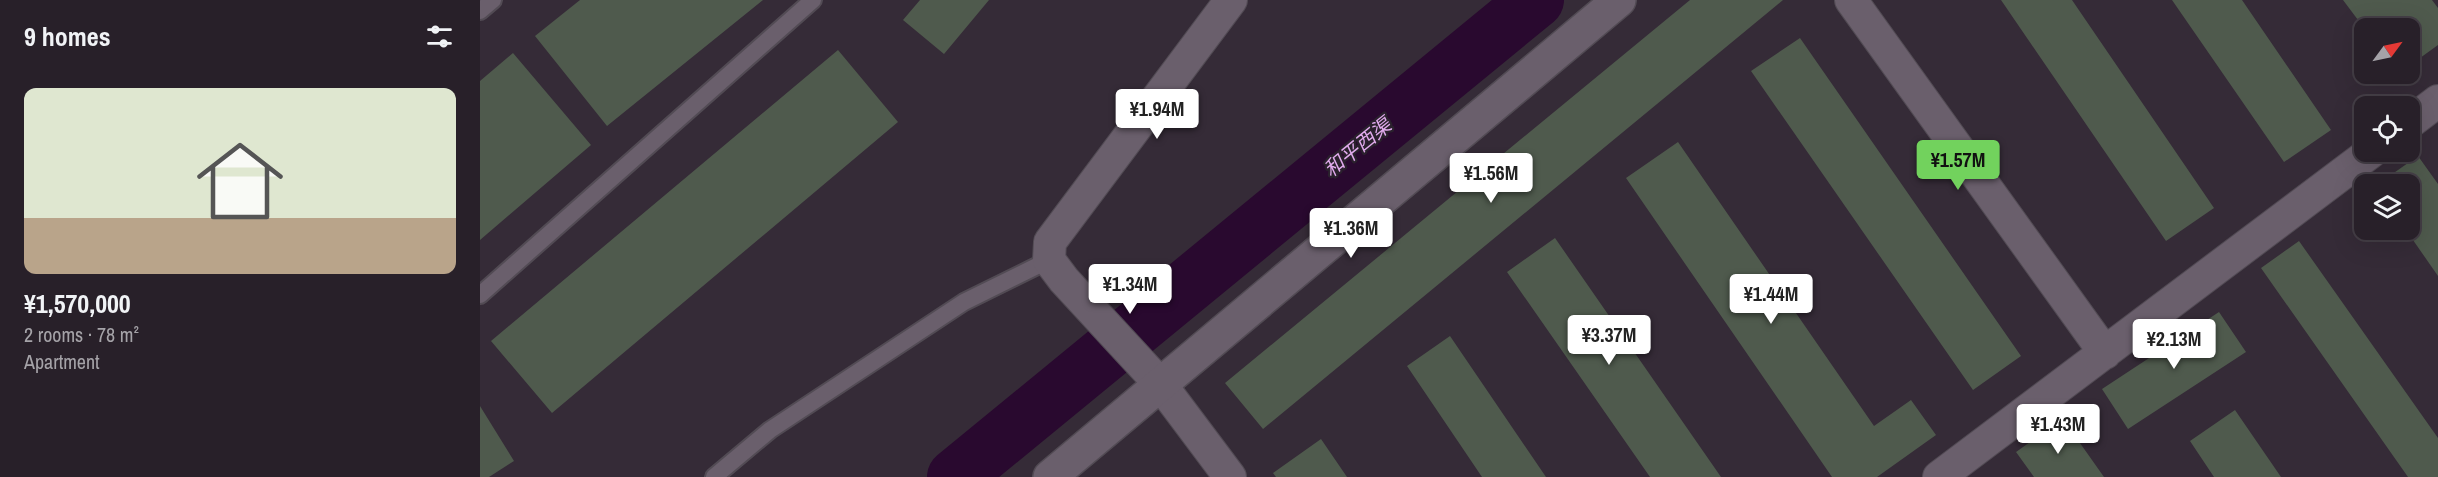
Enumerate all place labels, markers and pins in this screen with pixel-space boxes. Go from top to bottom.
pin: ¥1.94M [1108,89,1206,140]
pin: ¥1.57M [1909,140,2007,191]
pin: ¥1.56M [1442,153,1540,204]
pin: ¥1.36M [1302,208,1400,259]
pin: ¥1.34M [1081,264,1179,315]
pin: ¥1.44M [1722,274,1820,325]
pin: ¥3.37M [1560,315,1658,366]
pin: ¥2.13M [2125,319,2223,370]
pin: ¥1.43M [2009,404,2107,455]

